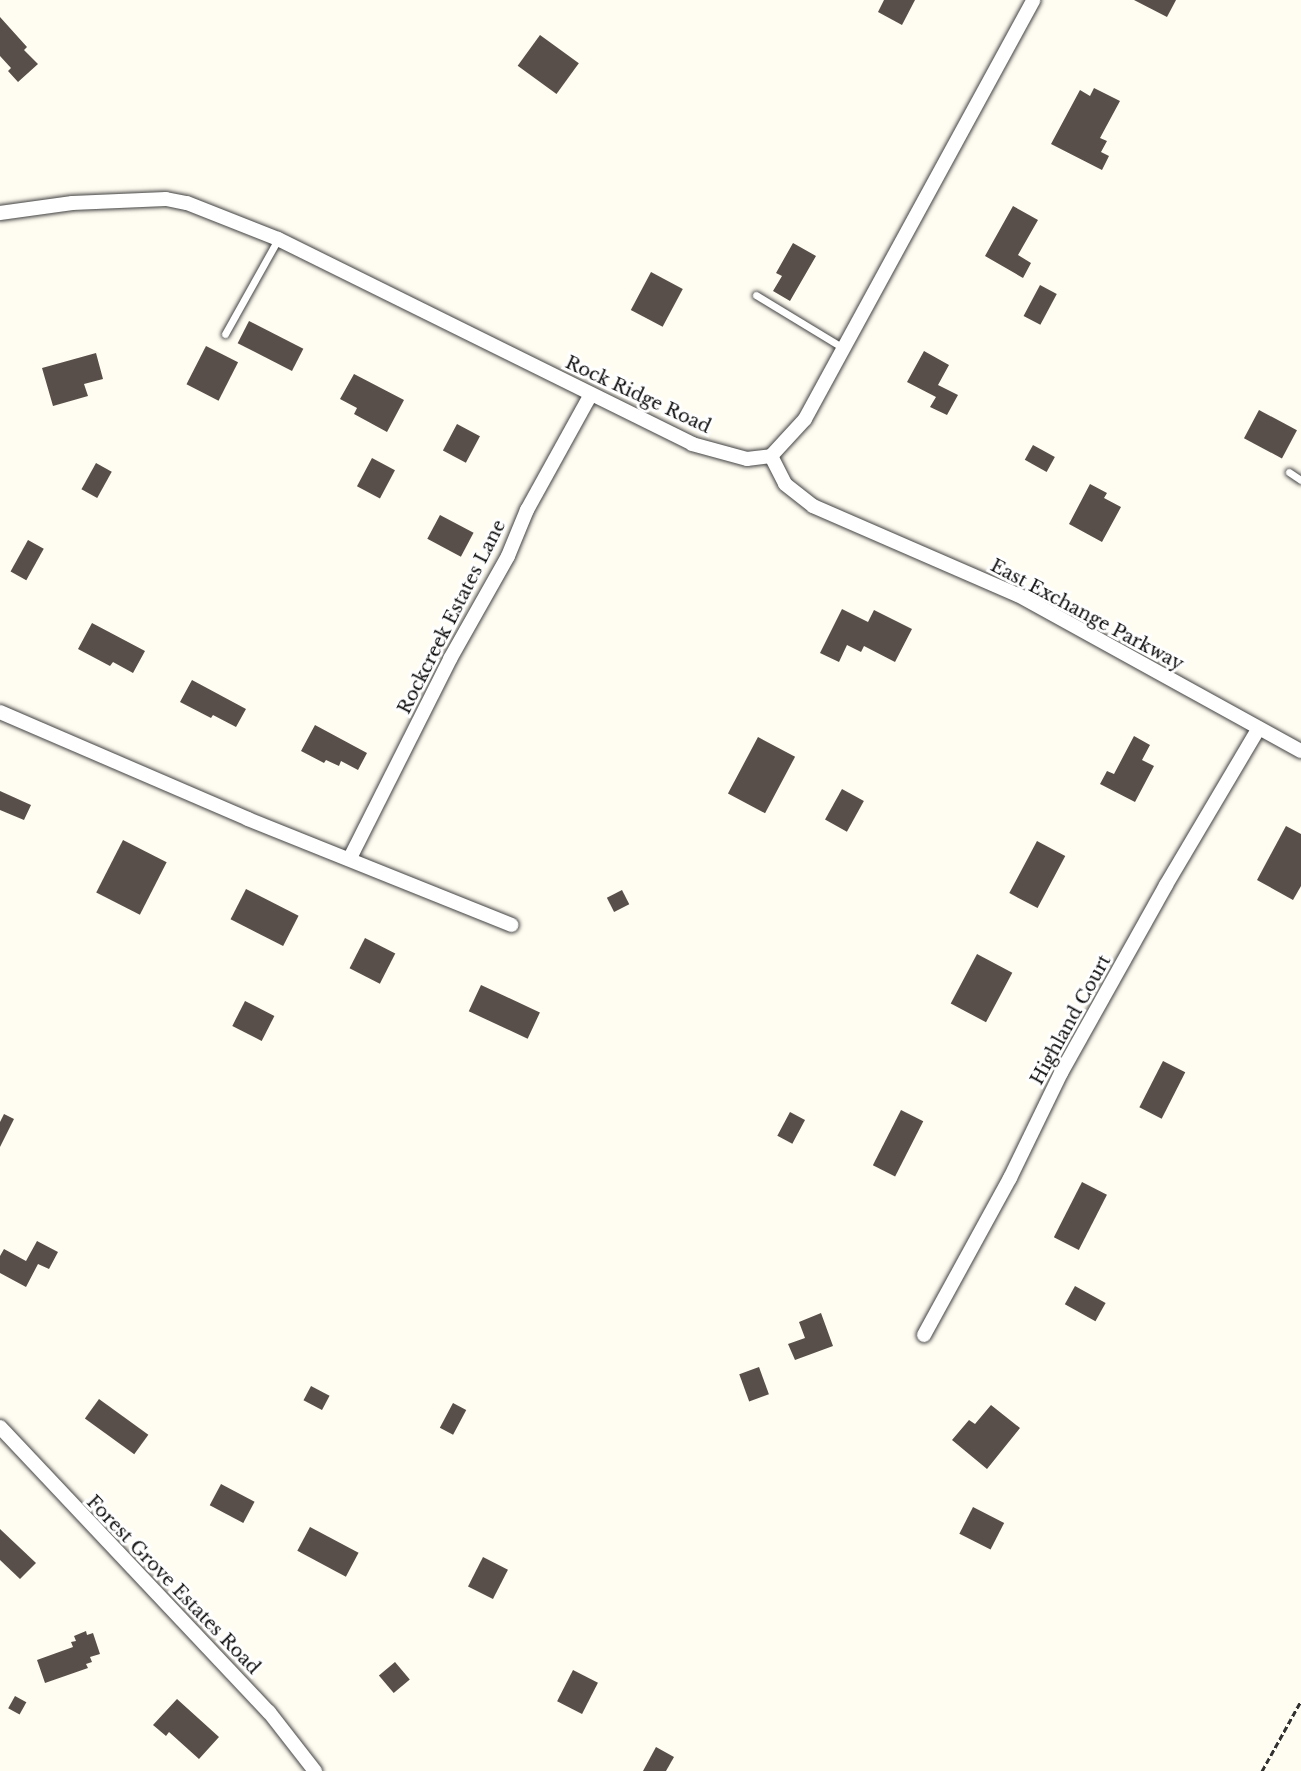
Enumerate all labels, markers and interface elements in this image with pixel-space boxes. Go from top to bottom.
street label: Rock Ridge Road [562,352,714,438]
street label: Rockcreek Estates Lane [394,516,510,718]
street label: East Exchange Parkway [987,555,1187,675]
street label: Highland Court [1026,951,1116,1089]
street label: Forest Grove Estates Road [82,1491,264,1679]

